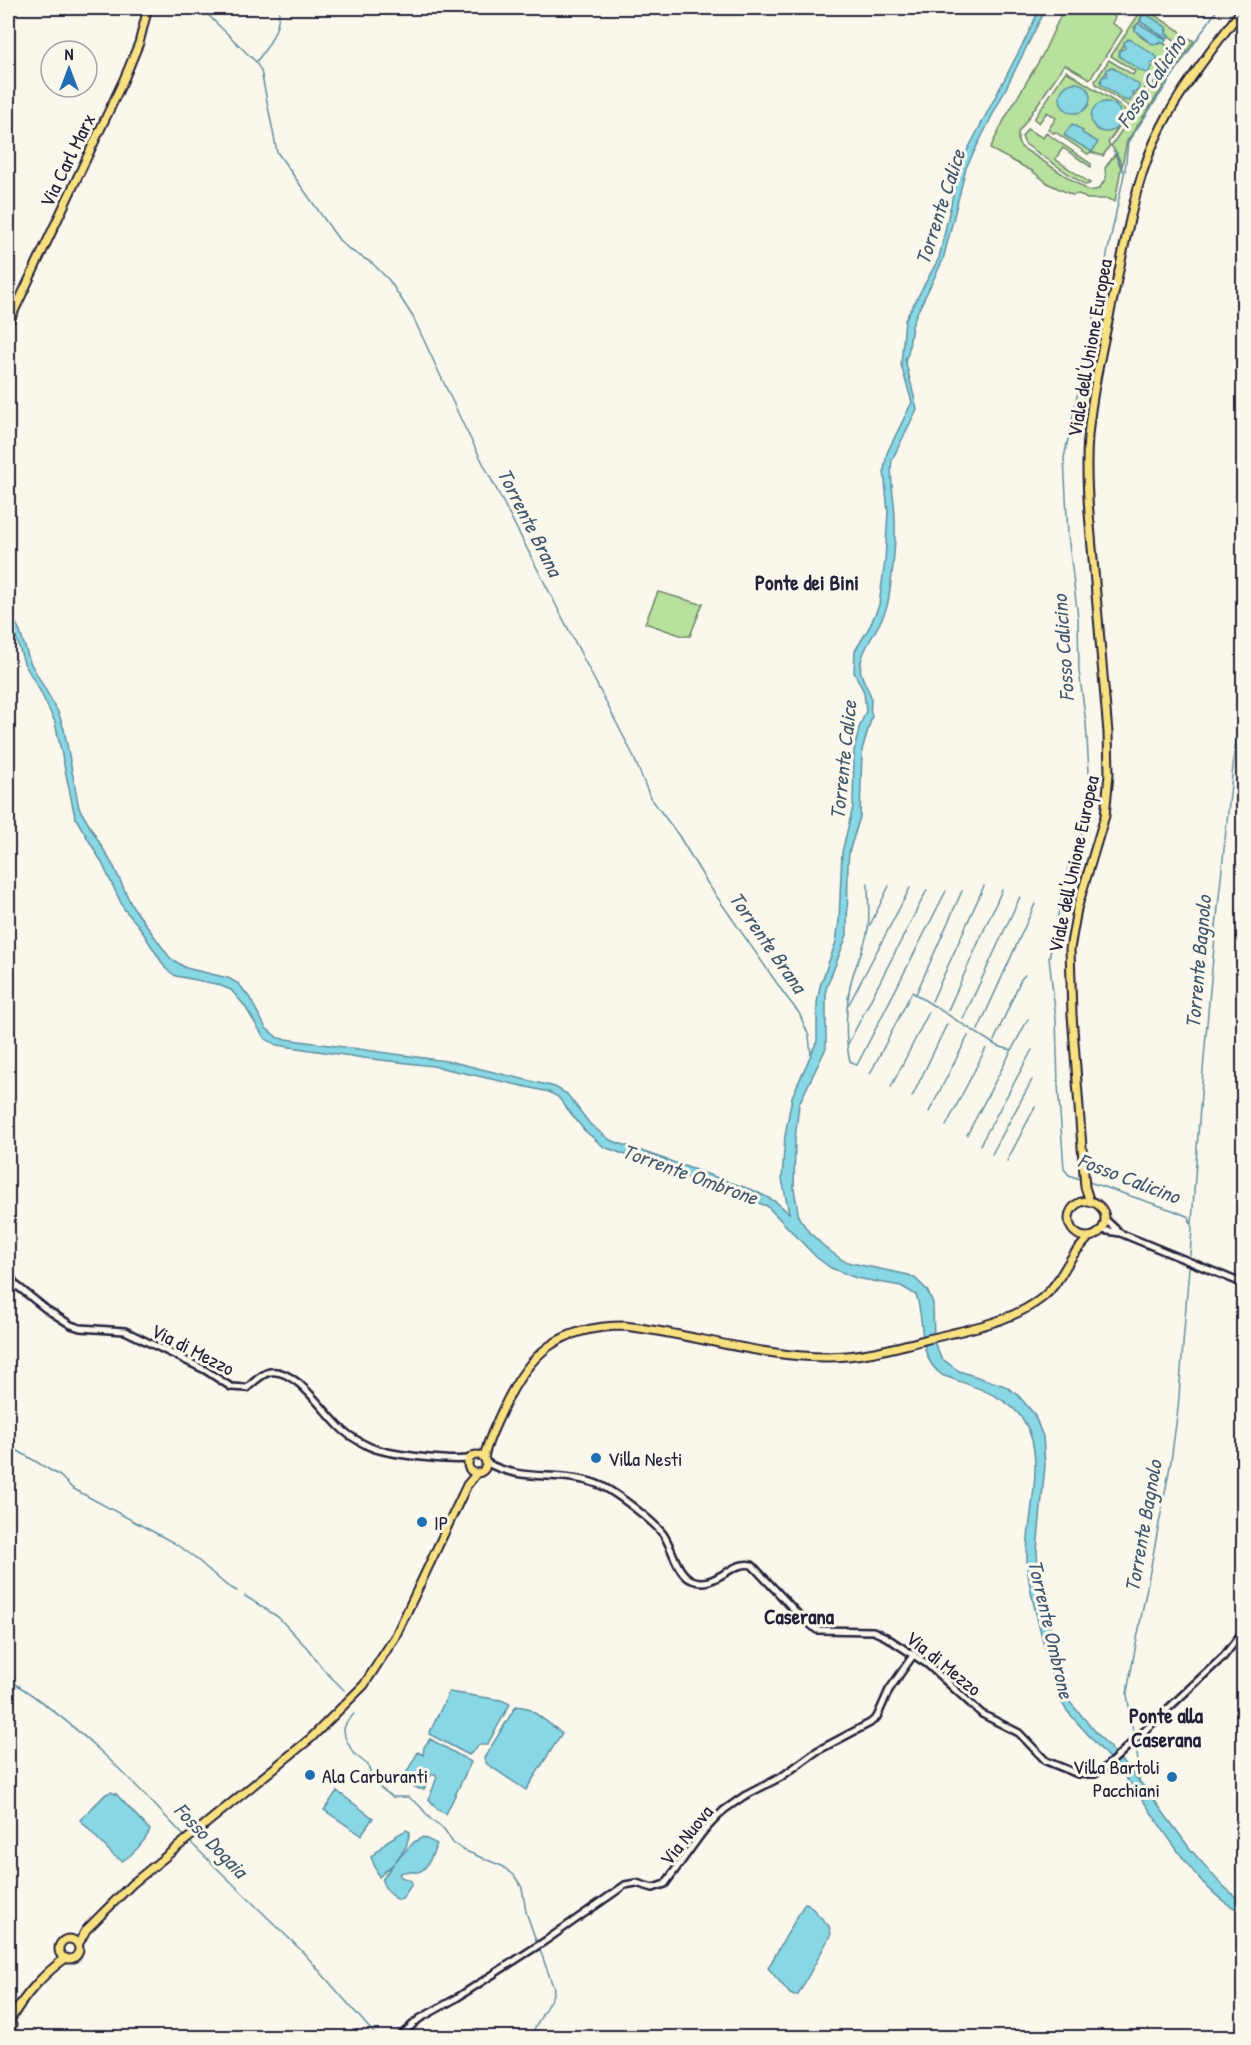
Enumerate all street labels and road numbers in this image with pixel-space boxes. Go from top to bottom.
street label: Via Carl Marx [33,109,101,211]
street label: Viale dell'Unione Europea [1060,257,1118,439]
street label: Viale dell'Unione Europea [1041,773,1105,955]
street label: Via di Mezzo [147,1317,239,1381]
street label: Via di Mezzo [900,1624,988,1702]
street label: Via Nuova [653,1799,719,1871]

